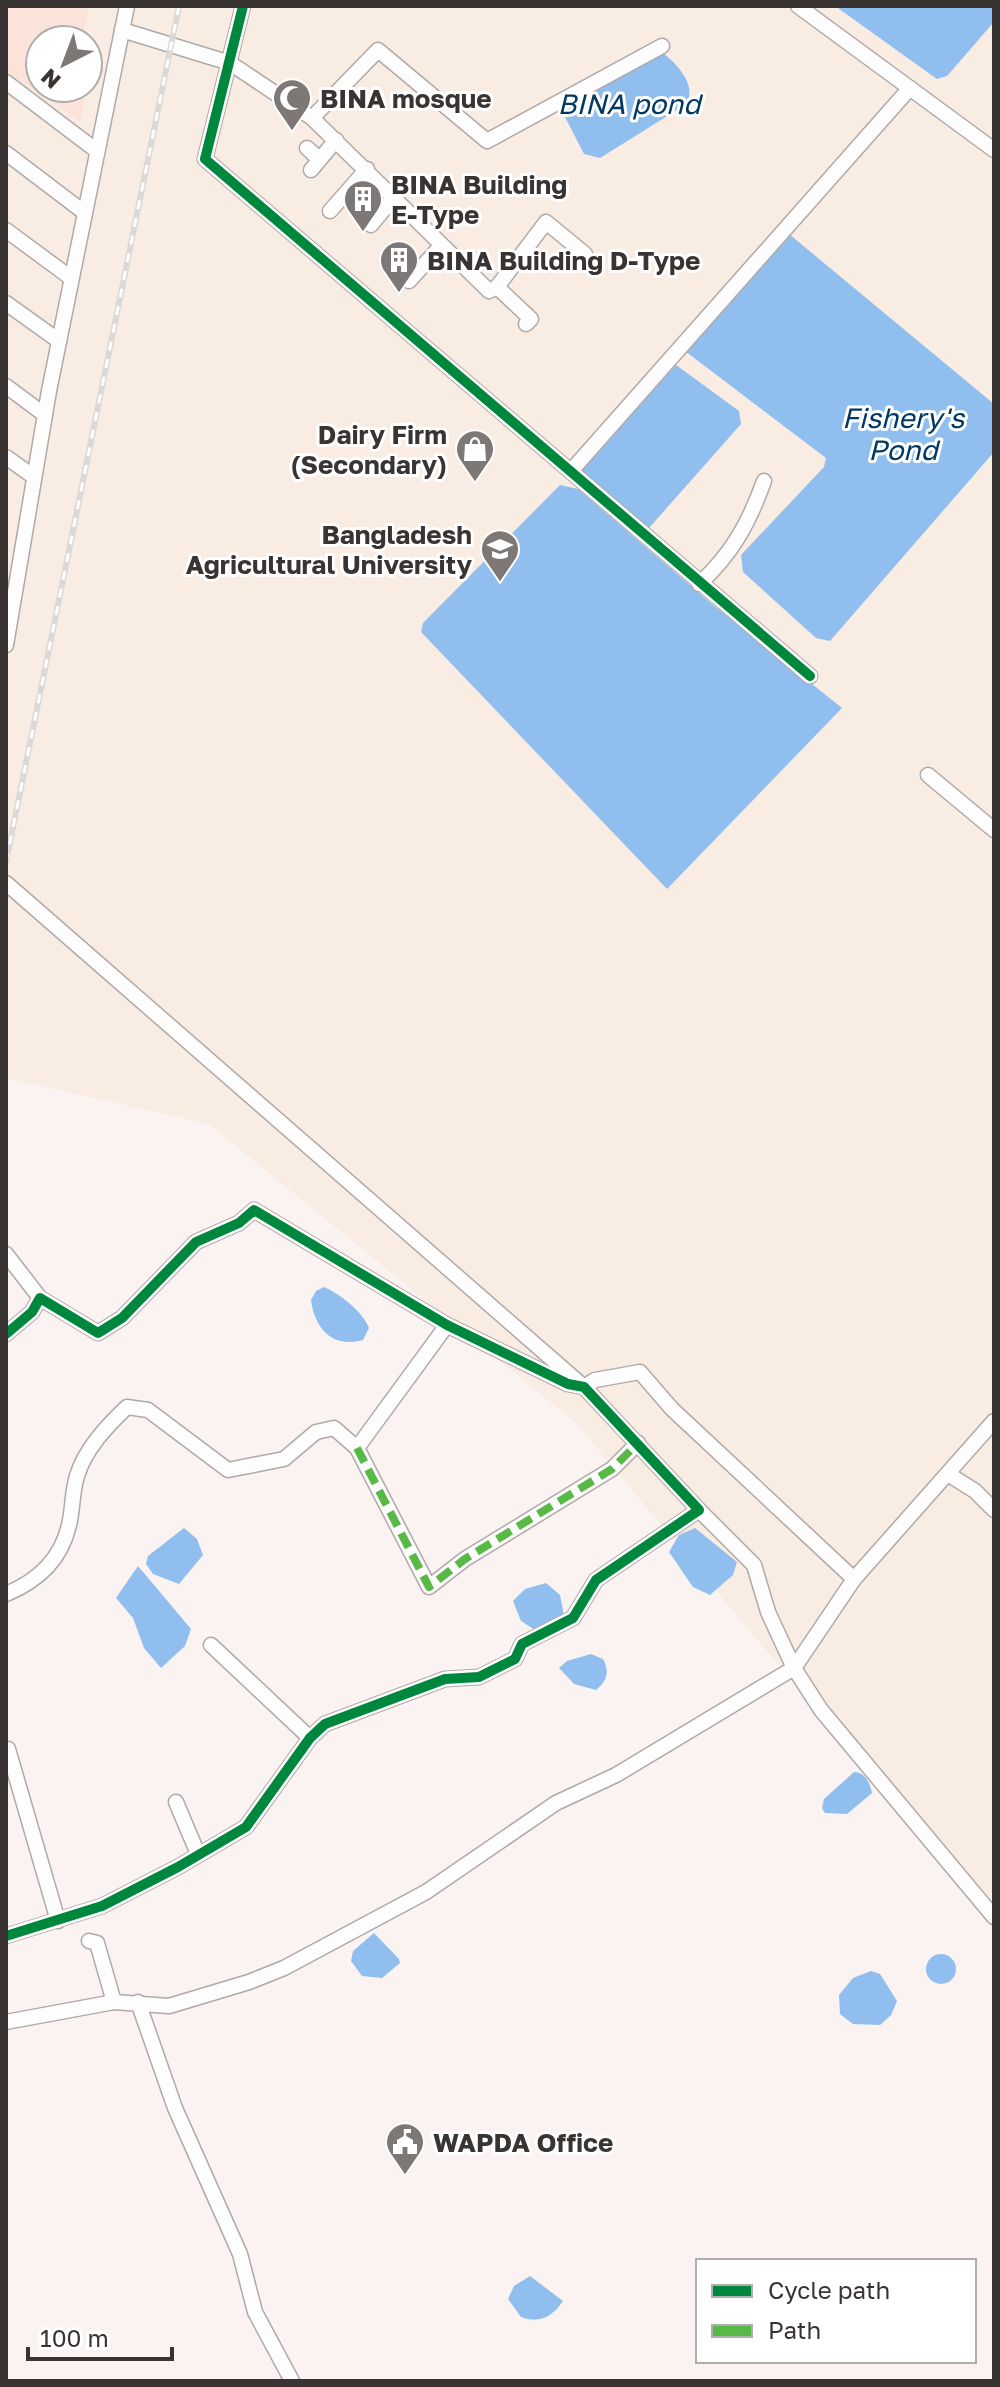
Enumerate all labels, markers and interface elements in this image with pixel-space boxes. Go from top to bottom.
north arrow [24,24,104,104]
text: N [35,64,66,95]
mosque icon: BINA mosque [271,77,313,132]
place label: BINA mosque [320,83,492,114]
water label: BINA pond [557,87,703,120]
place label: BINA Building E-Type [391,169,567,230]
building icon: BINA Building E-Type [342,178,384,233]
building icon: BINA Building D-Type [378,239,420,294]
place label: BINA Building D-Type [427,245,700,276]
water label: Fishery's Pond [842,401,965,466]
place label: Dairy Firm (Secondary) [291,419,447,480]
shop icon: Dairy Firm (Secondary) [454,428,496,483]
place label: Bangladesh Agricultural University [186,519,472,580]
school or university icon: Bangladesh Agricultural University [479,528,521,583]
public building icon: WAPDA Office [384,2121,426,2176]
place label: WAPDA Office [433,2127,613,2158]
legend [696,2259,976,2363]
text: Cycle path [768,2275,890,2304]
scale bar [28,2311,172,2361]
text: Path [768,2315,821,2344]
text: 100 m [40,2323,109,2352]

